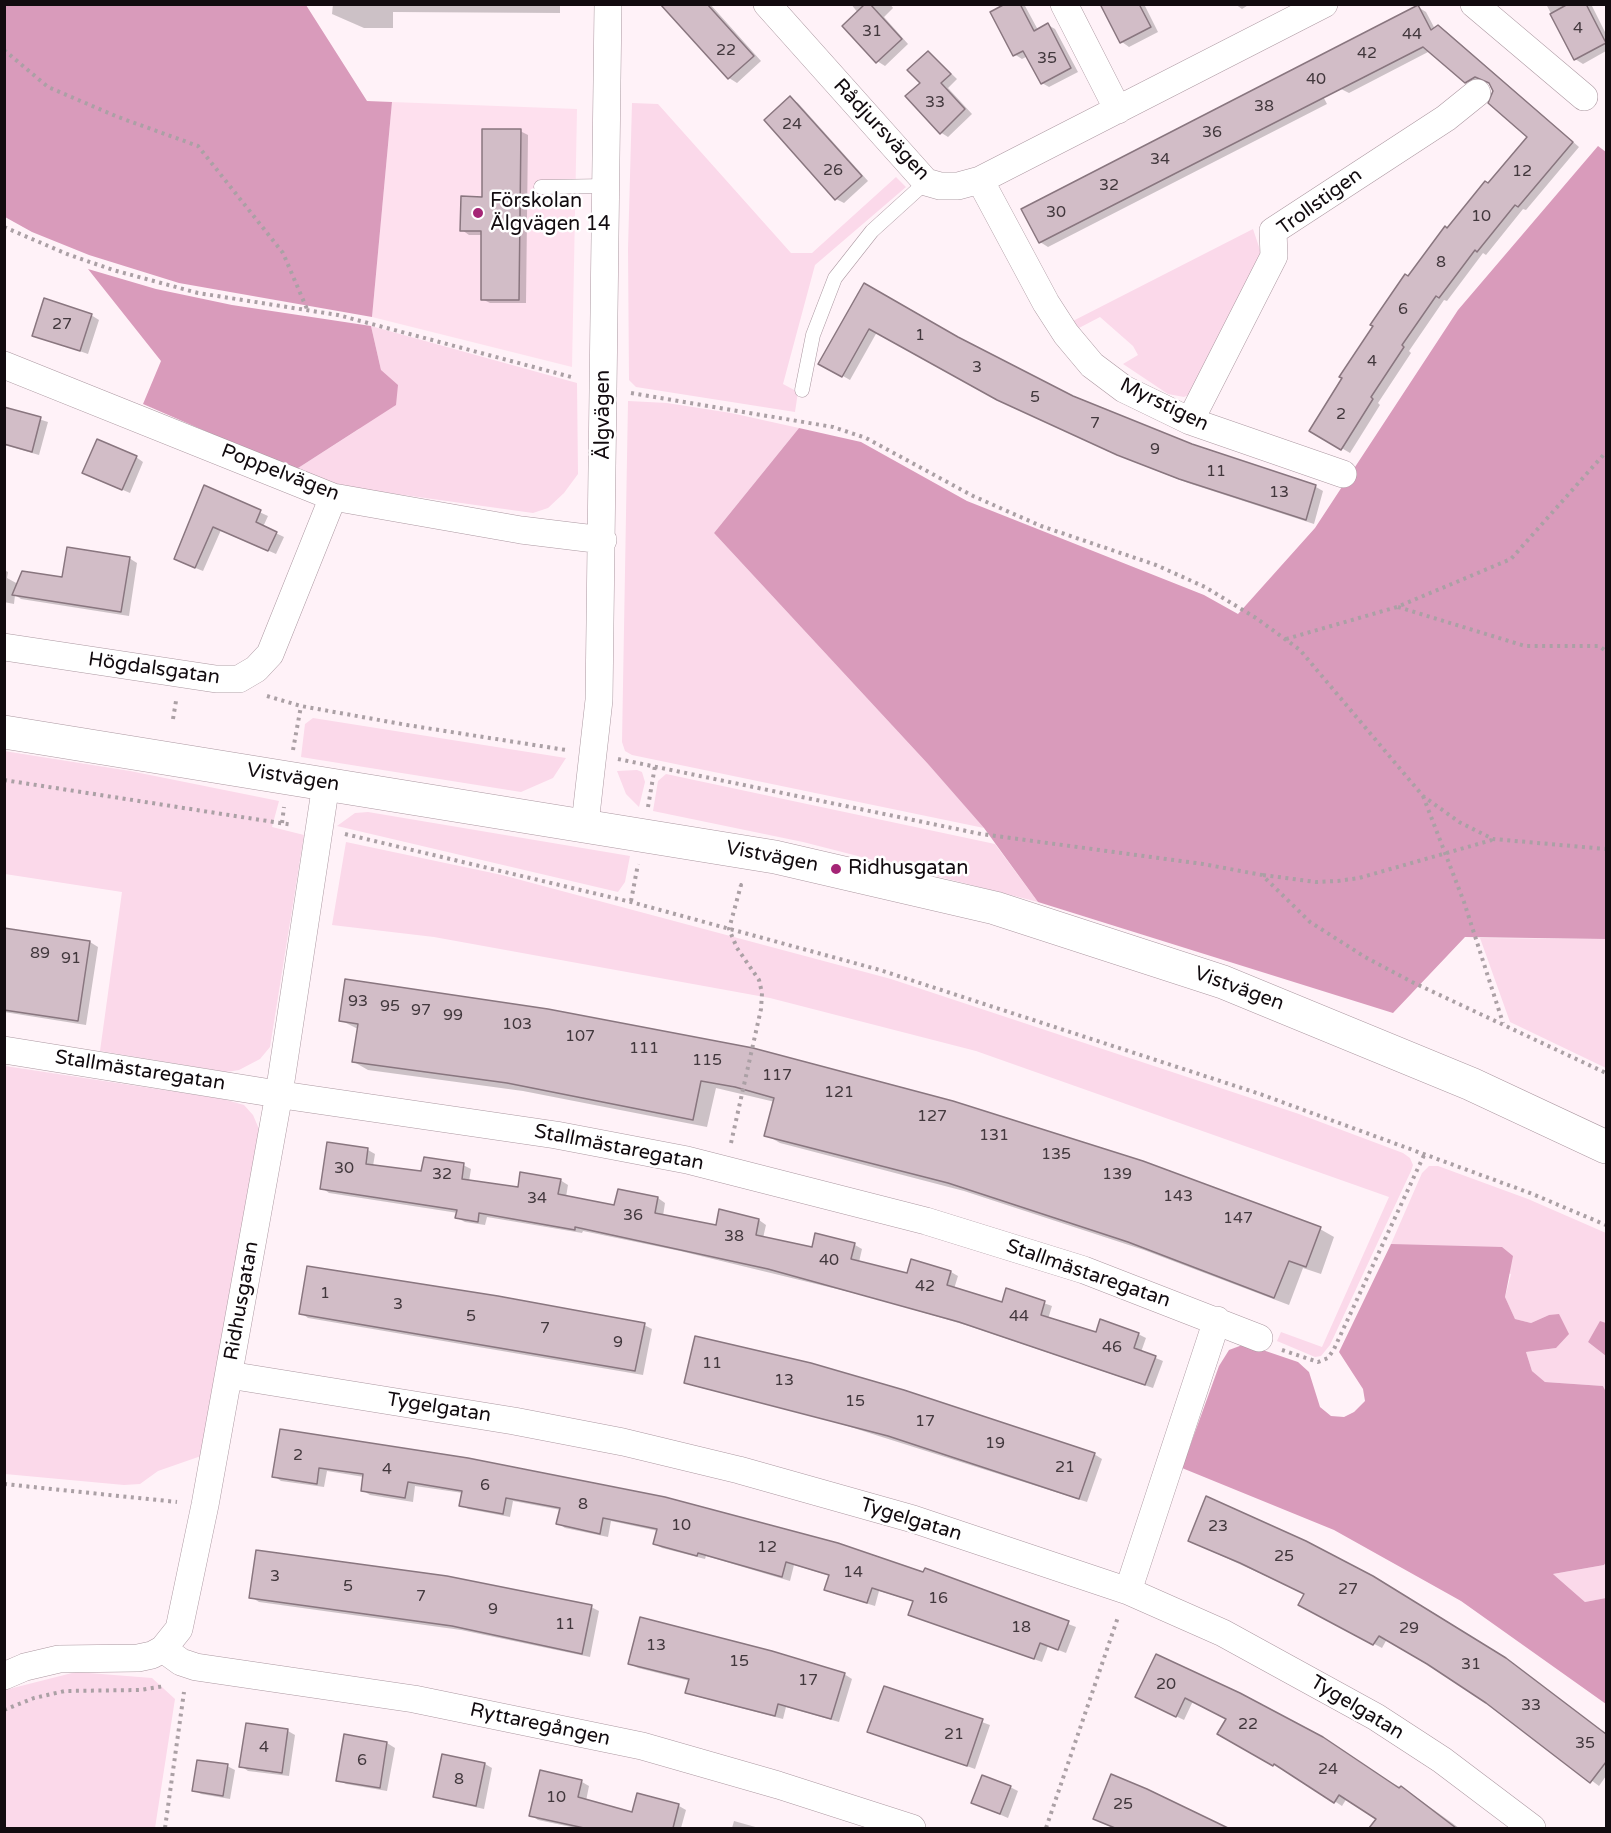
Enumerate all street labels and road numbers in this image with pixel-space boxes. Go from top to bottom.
street label: Rådjursvägen [828,74,934,186]
street label: Trollstigen [1273,163,1367,241]
street label: Älgvägen [592,370,616,460]
street label: Myrstigen [1116,373,1212,437]
street label: Poppelvägen [217,439,343,507]
street label: Högdalsgatan [87,648,221,690]
street label: Vistvägen [245,759,341,797]
street label: Vistvägen [724,836,820,878]
street label: Vistvägen [1191,962,1287,1016]
street label: Stallmästaregatan [53,1046,227,1096]
street label: Stallmästaregatan [532,1120,706,1176]
street label: Stallmästaregatan [1003,1235,1173,1313]
street label: Ridhusgatan [220,1240,264,1362]
street label: Tygelgatan [385,1388,493,1428]
street label: Tygelgatan [857,1493,965,1547]
street label: Tygelgatan [1306,1671,1408,1745]
street label: Ryttaregången [468,1698,612,1752]

